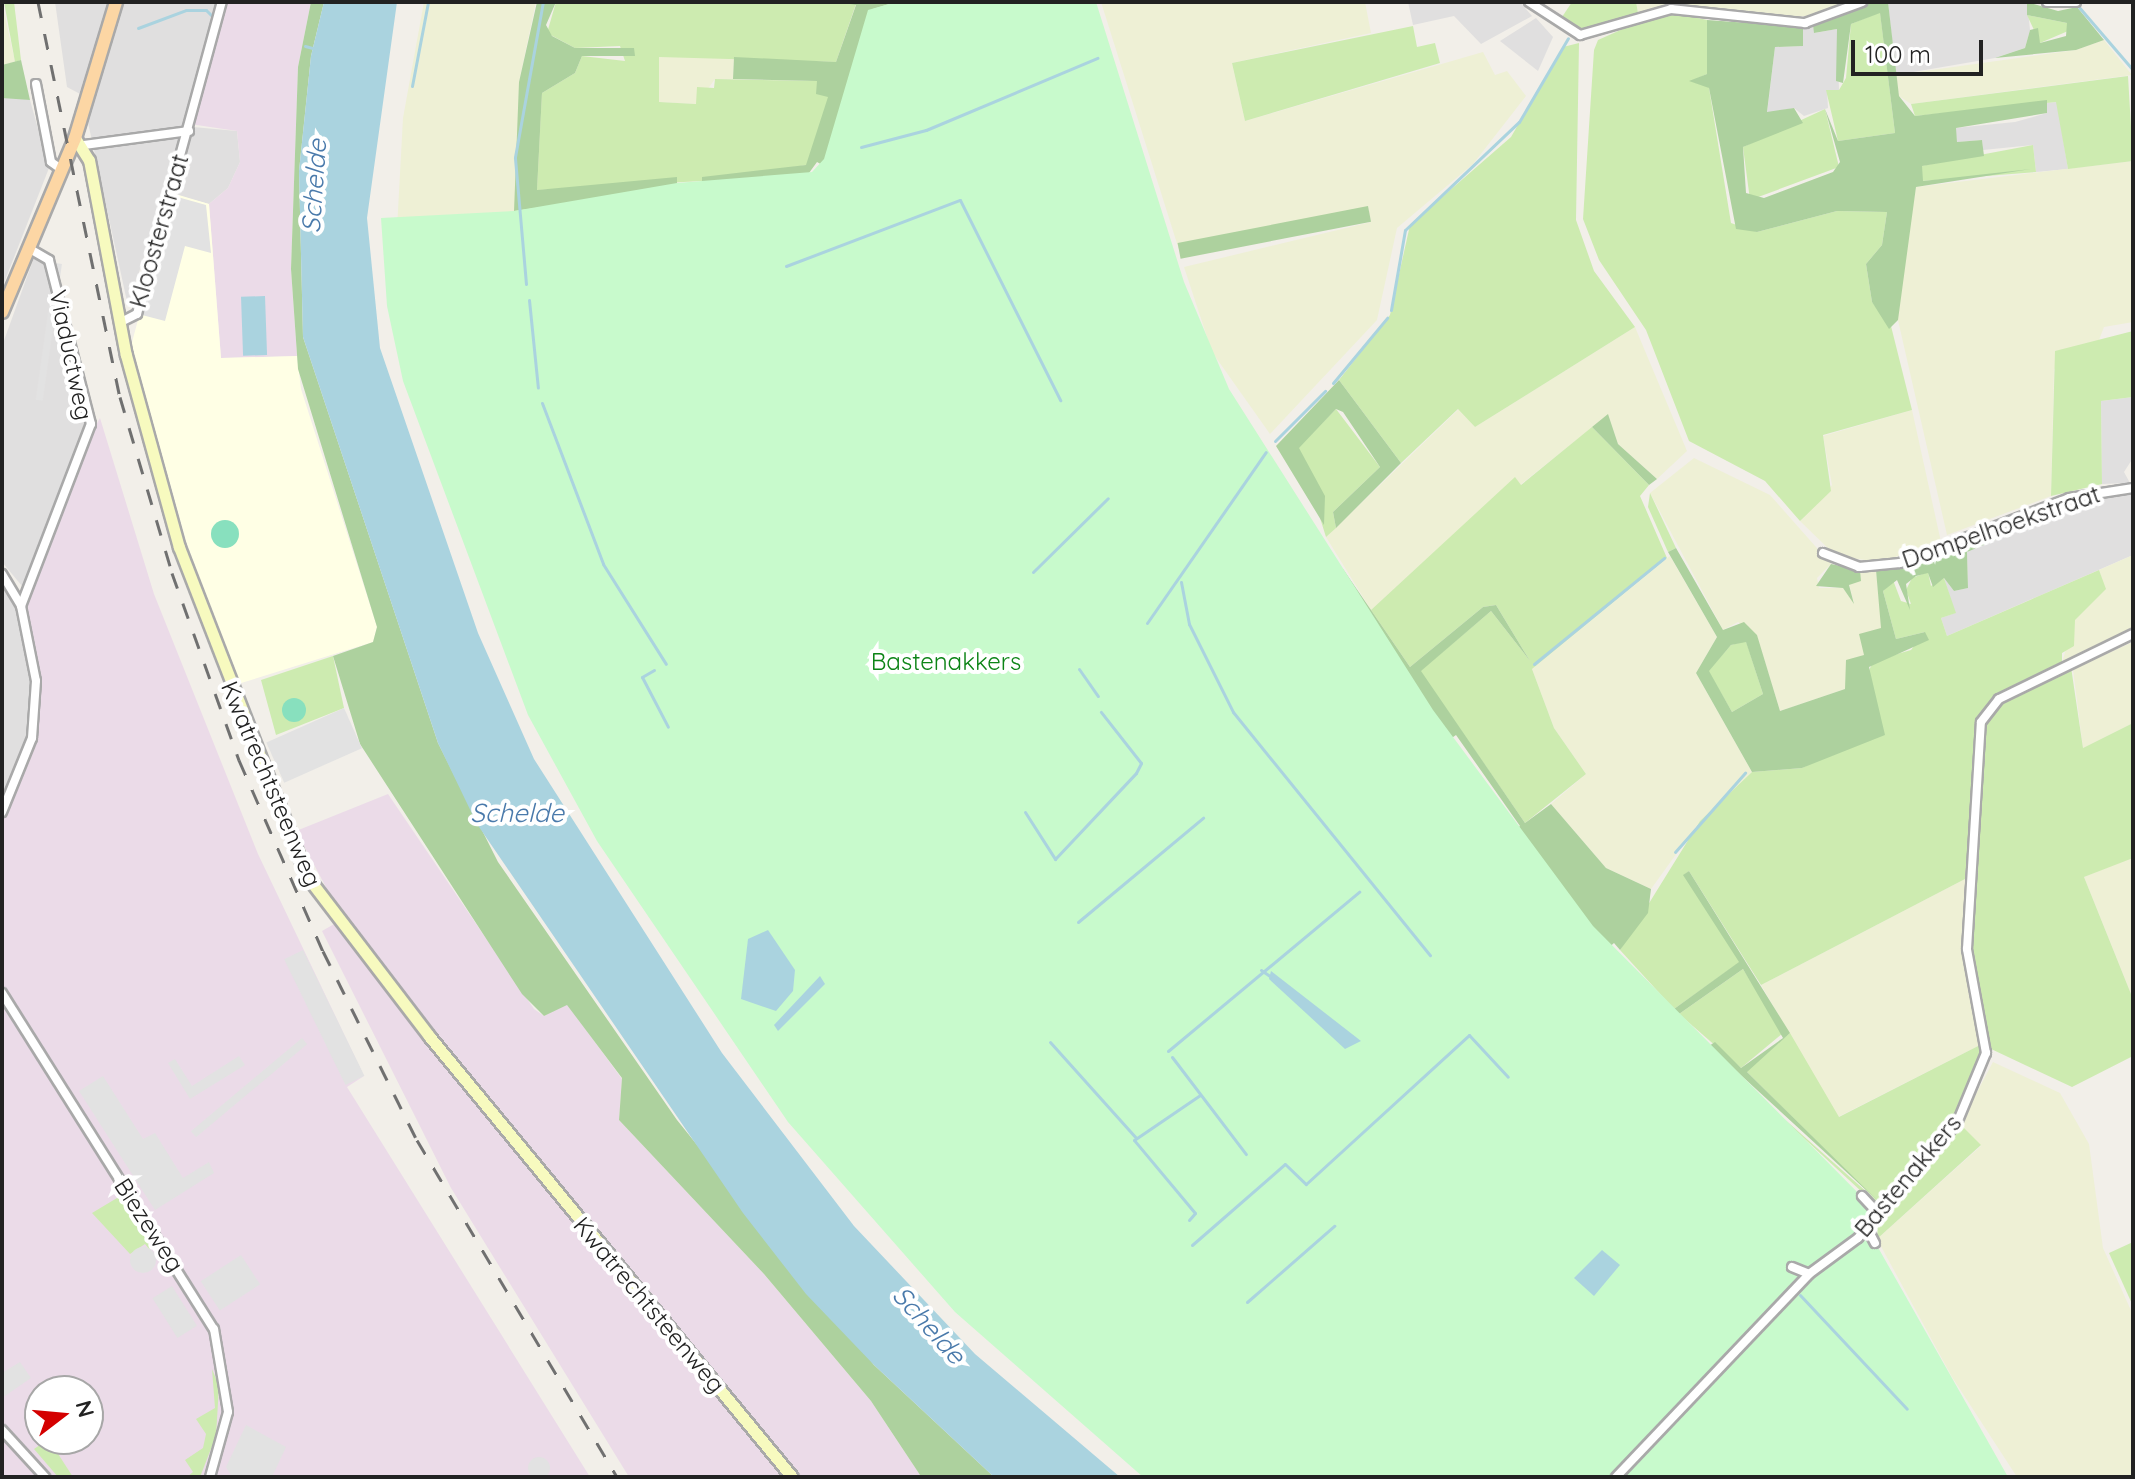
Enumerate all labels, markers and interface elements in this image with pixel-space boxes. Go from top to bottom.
scale bar [1855,24,1987,74]
text: 100 m [1865,39,1931,69]
water label: Schelde [295,138,333,234]
street label: Kloosterstraat [123,151,195,311]
street label: Viaductweg [43,287,99,423]
street label: Dompelhoekstraat [1898,480,2104,574]
park label: Bastenakkers [871,648,1021,676]
street label: Kwatrechtsteenweg [215,677,327,891]
water label: Schelde [470,797,564,829]
street label: Bastenakkers [1849,1109,1967,1243]
street label: Biezeweg [108,1173,190,1277]
street label: Kwatrechtsteenweg [567,1211,731,1399]
water label: Schelde [886,1280,972,1370]
north arrow [24,1375,104,1455]
text: N [69,1397,101,1421]

